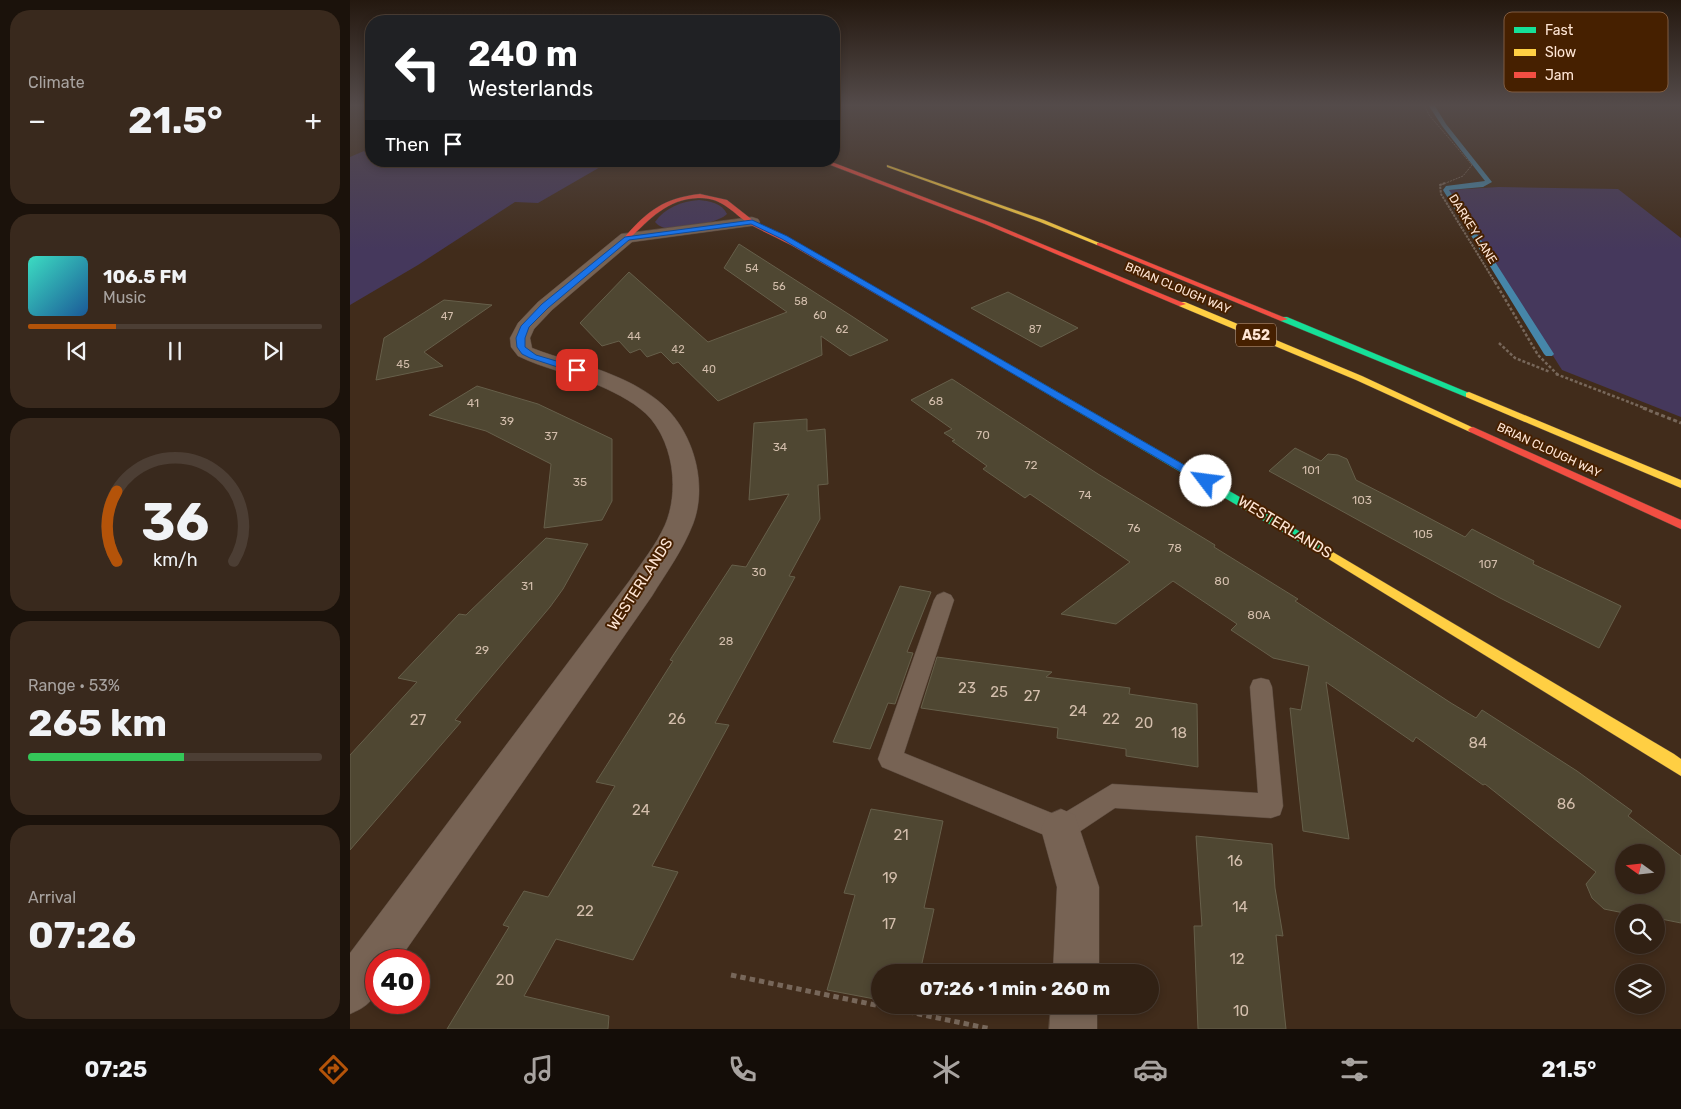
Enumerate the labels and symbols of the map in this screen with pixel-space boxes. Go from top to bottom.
legend [1504,12,1668,92]
text: Fast [1545,22,1574,39]
text: Slow [1545,44,1576,61]
text: Jam [1545,67,1574,84]
street label: DARKEY LANE [1446,192,1500,266]
street label: BRIAN CLOUGH WAY [1123,259,1233,317]
house number: 54 [745,262,759,275]
house number: 56 [772,280,786,293]
house number: 58 [794,295,808,308]
house number: 60 [813,309,827,322]
house number: 47 [441,310,453,323]
house number: 62 [835,323,849,336]
house number: 87 [1029,323,1042,336]
road number: A52 [1236,324,1276,346]
house number: 44 [627,330,641,343]
house number: 42 [671,343,685,356]
pin [556,349,598,391]
house number: 45 [396,358,410,371]
house number: 40 [702,363,716,376]
house number: 68 [929,394,943,408]
house number: 41 [467,396,479,410]
house number: 39 [500,414,514,428]
street label: BRIAN CLOUGH WAY [1495,420,1604,480]
house number: 70 [976,428,990,442]
house number: 37 [544,429,558,443]
house number: 34 [773,440,788,454]
position arrow [1179,454,1231,506]
house number: 72 [1024,458,1038,472]
house number: 101 [1302,463,1320,477]
house number: 35 [573,475,587,489]
house number: 74 [1078,488,1092,502]
street label: WESTERLANDS [1235,492,1335,562]
house number: 103 [1352,493,1372,507]
house number: 76 [1127,521,1141,535]
house number: 105 [1413,527,1433,541]
street label: WESTERLANDS [603,534,677,634]
house number: 78 [1168,541,1182,555]
house number: 107 [1479,557,1497,571]
house number: 30 [752,565,766,579]
house number: 80 [1214,574,1230,588]
house number: 31 [521,579,533,593]
house number: 80A [1247,608,1271,622]
house number: 28 [719,634,733,648]
house number: 29 [475,643,489,657]
house number: 23 [958,679,976,697]
house number: 25 [990,683,1008,701]
house number: 27 [1024,687,1041,705]
house number: 24 [1069,702,1087,720]
house number: 26 [668,710,686,728]
house number: 22 [1102,710,1120,728]
house number: 27 [410,711,427,729]
house number: 20 [1135,714,1153,732]
house number: 18 [1171,724,1187,742]
house number: 84 [1469,734,1487,752]
house number: 86 [1557,795,1575,813]
house number: 24 [632,801,650,819]
house number: 21 [893,826,909,844]
north arrow [1615,844,1665,894]
house number: 16 [1227,852,1243,870]
house number: 19 [882,869,898,887]
house number: 14 [1232,898,1248,916]
house number: 22 [576,902,594,920]
house number: 17 [882,915,896,933]
speed limit sign: 40 [365,949,430,1014]
house number: 12 [1229,950,1245,968]
house number: 20 [496,971,514,989]
house number: 10 [1233,1002,1249,1020]

